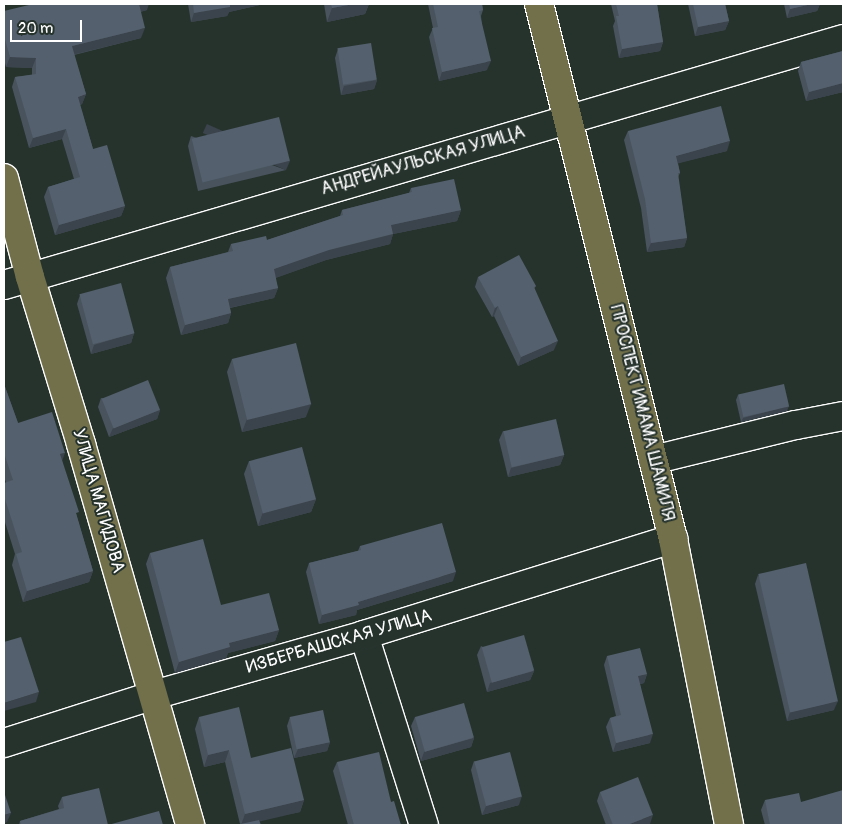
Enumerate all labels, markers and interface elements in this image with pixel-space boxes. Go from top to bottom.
scale bar [12,10,85,42]
text: 20 m [18,19,53,38]
street label: АНДРЕЙАУЛЬСКАЯ УЛИЦА [318,121,528,201]
street label: ПРОСПЕКТ ИМАМА ШАМИЛЯ [605,303,679,523]
street label: УЛИЦА МАГИДОВА [67,426,129,576]
street label: ИЗБЕРБАШСКАЯ УЛИЦА [244,605,434,679]

